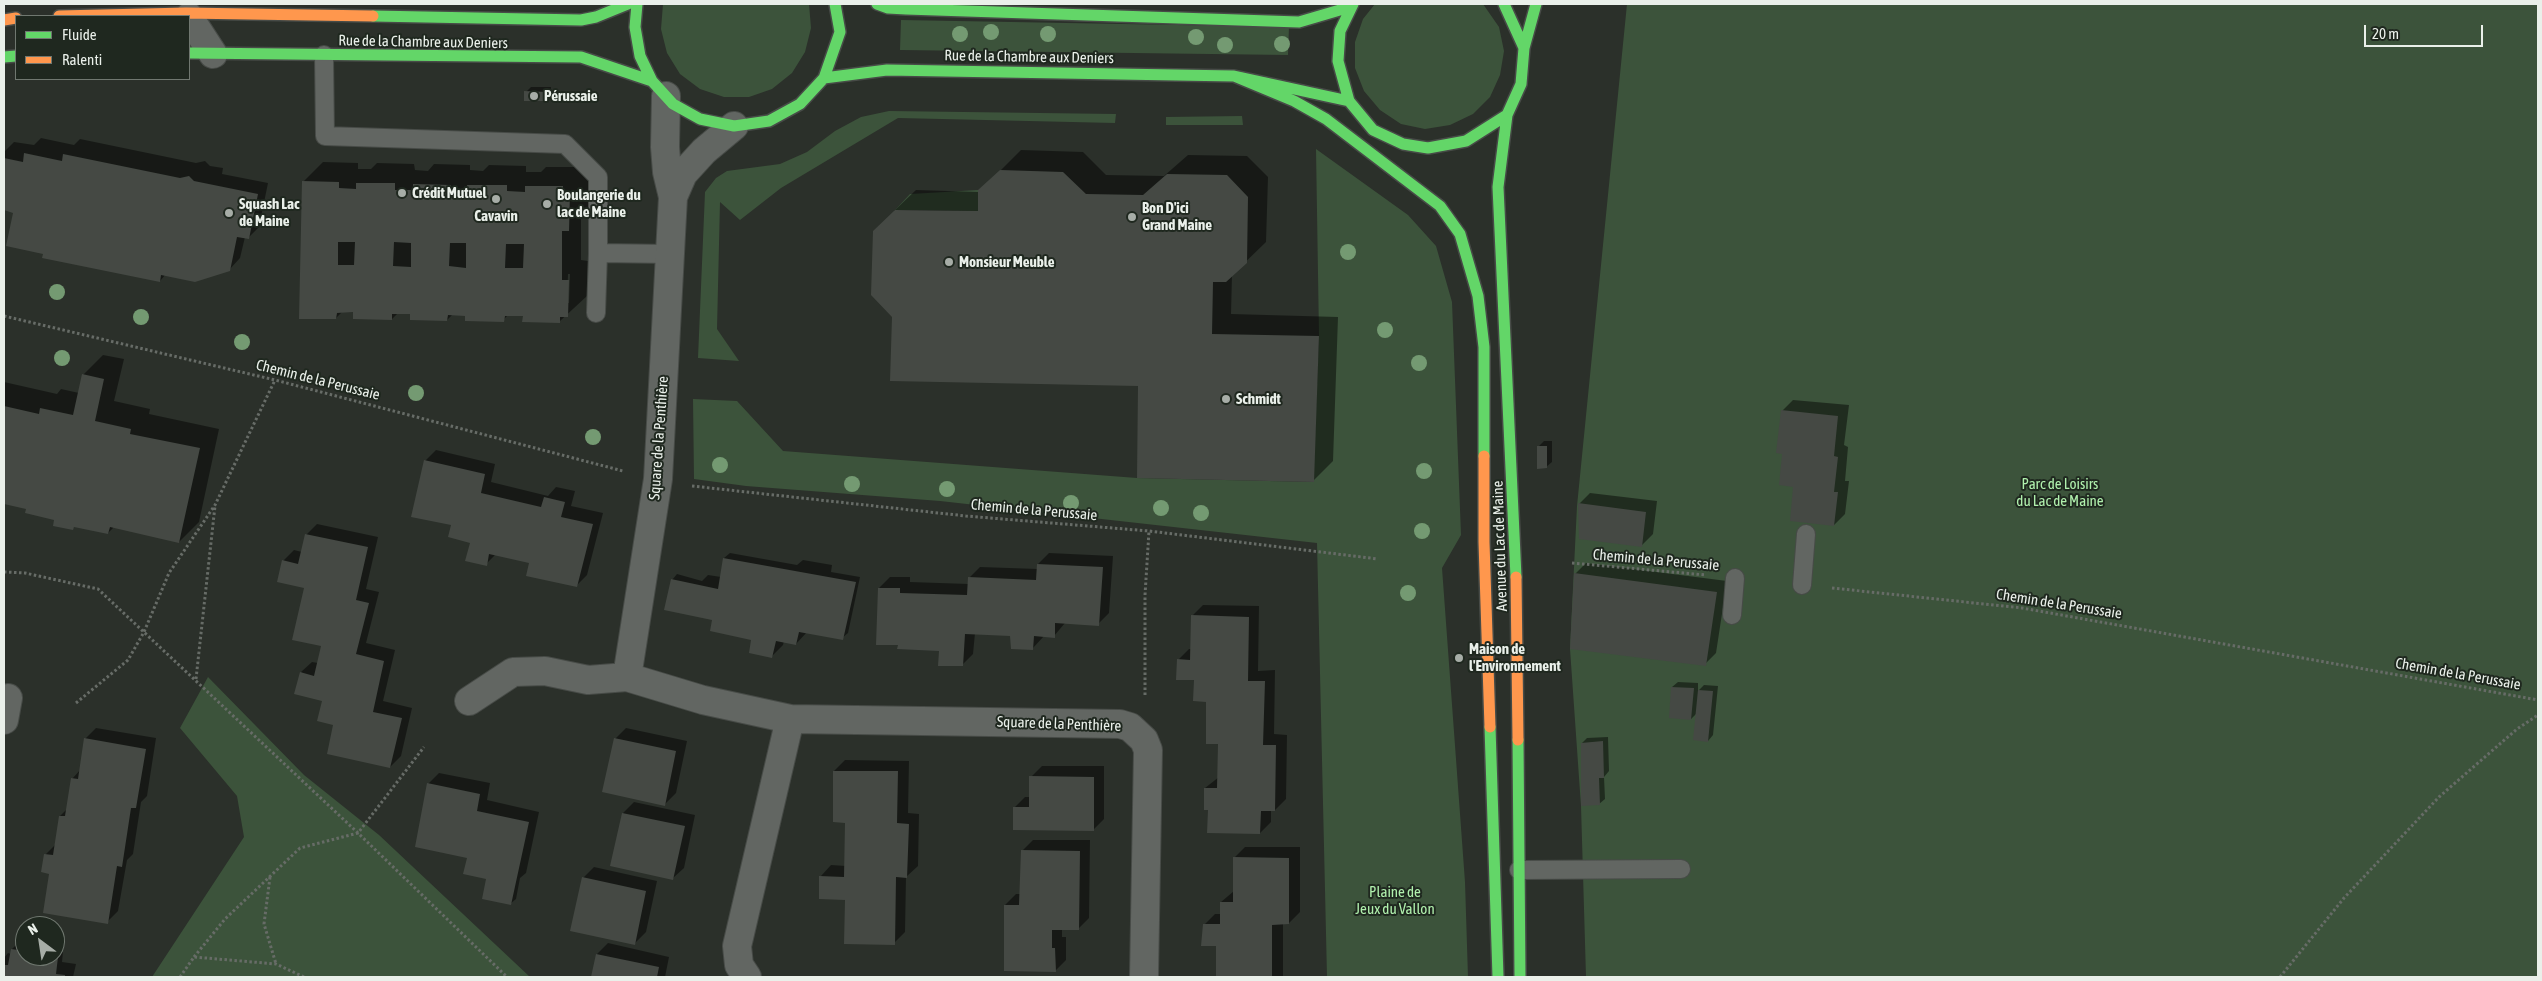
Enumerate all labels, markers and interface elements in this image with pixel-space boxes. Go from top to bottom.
legend [15,15,190,80]
scale bar [2367,15,2486,47]
text: 20 m [2372,25,2399,42]
text: Fluide [62,26,97,43]
street label: Rue de la Chambre aux Deniers [338,32,508,52]
street label: Rue de la Chambre aux Deniers [944,47,1114,67]
text: Ralenti [62,51,102,68]
place label: Pérussaie [544,87,598,105]
marker: Pérussaie [528,90,540,102]
place label: Crédit Mutuel [412,184,486,202]
place label: Boulangerie du lac de Maine [557,186,641,221]
marker: Crédit Mutuel [396,187,408,199]
marker: Cavavin [490,193,502,205]
place label: Squash Lac de Maine [239,195,300,230]
marker: Boulangerie du lac de Maine [541,198,553,210]
place label: Bon D'ici Grand Maine [1142,199,1212,234]
marker: Squash Lac de Maine [223,207,235,219]
place label: Cavavin [474,207,518,225]
marker: Bon D'ici Grand Maine [1126,211,1138,223]
place label: Monsieur Meuble [959,253,1055,271]
marker: Monsieur Meuble [943,256,955,268]
street label: Chemin de la Perussaie [254,356,382,404]
street label: Square de la Penthière [646,375,672,501]
place label: Schmidt [1236,390,1281,408]
marker: Schmidt [1220,393,1232,405]
park label: Parc de Loisirs du Lac de Maine [2016,475,2104,510]
street label: Avenue du Lac de Maine [1489,480,1511,612]
street label: Chemin de la Perussaie [970,496,1098,524]
street label: Chemin de la Perussaie [1592,546,1720,574]
street label: Chemin de la Perussaie [1995,585,2123,623]
place label: Maison de l'Environnement [1469,640,1561,675]
marker: Maison de l'Environnement [1453,652,1465,664]
street label: Chemin de la Perussaie [2394,654,2522,694]
street label: Square de la Penthière [997,713,1121,735]
park label: Plaine de Jeux du Vallon [1355,883,1435,918]
north arrow [15,916,65,966]
text: N [25,920,40,938]

